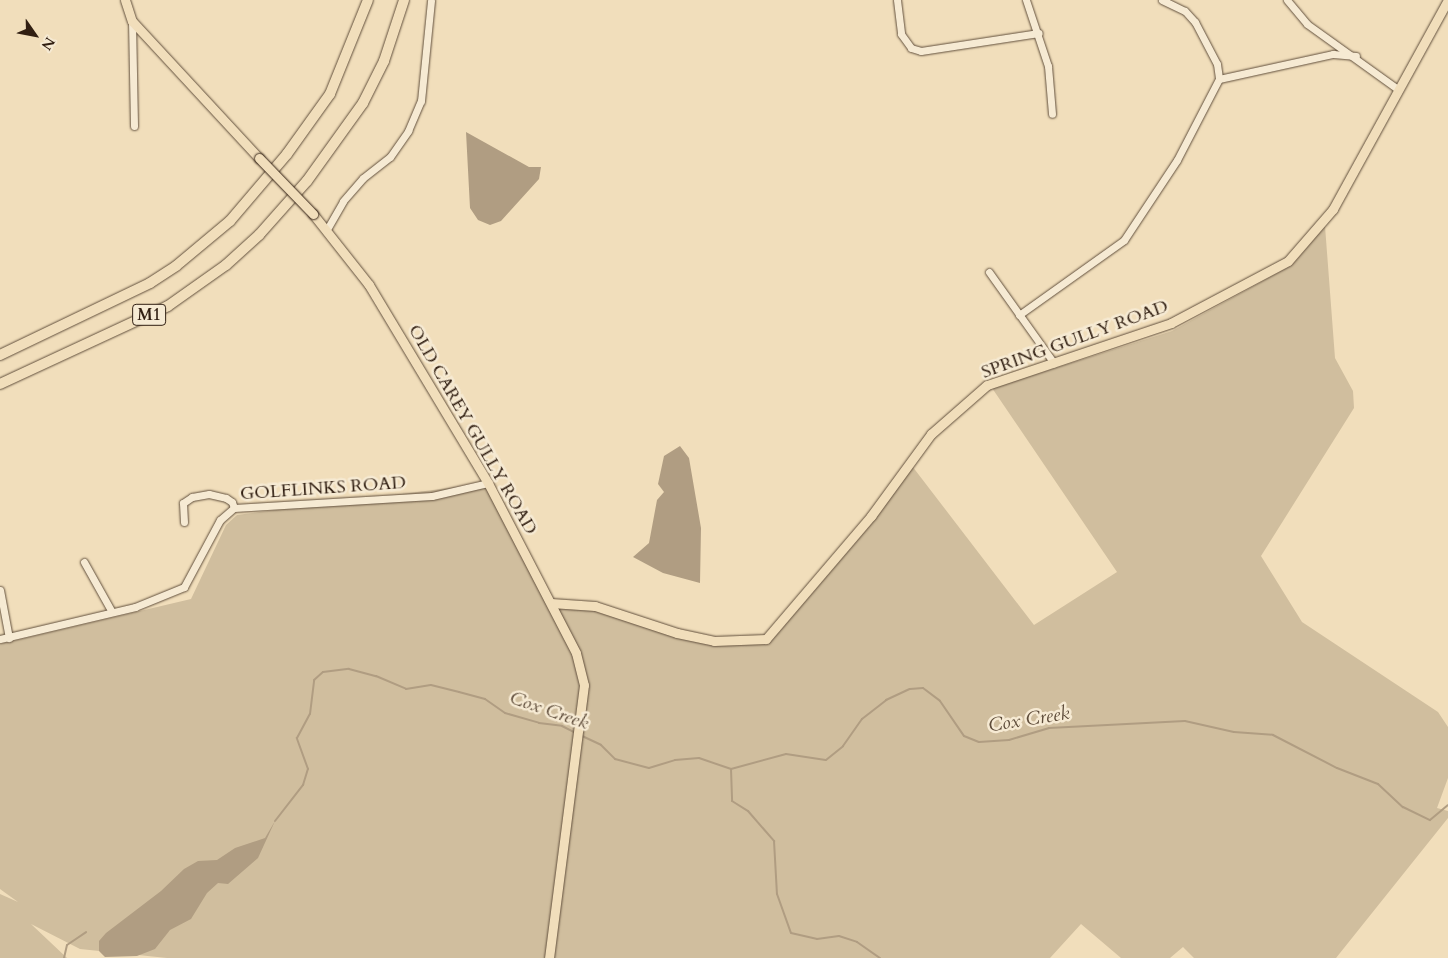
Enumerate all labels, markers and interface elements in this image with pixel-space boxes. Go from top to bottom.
north arrow [10,10,60,60]
text: N [37,33,59,54]
street label: SPRING GULLY ROAD [979,296,1171,384]
road number: M1 [132,302,166,328]
street label: OLD CAREY GULLY ROAD [403,321,541,539]
street label: GOLFLINKS ROAD [239,472,407,506]
water label: Cox Creek [507,687,591,735]
water label: Cox Creek [987,702,1071,738]

